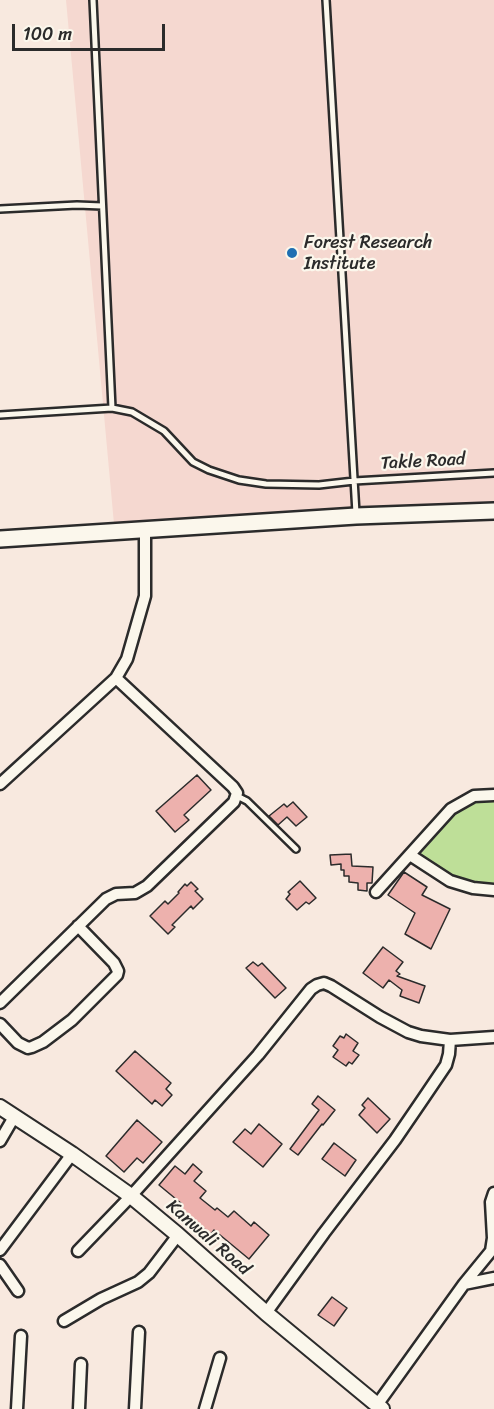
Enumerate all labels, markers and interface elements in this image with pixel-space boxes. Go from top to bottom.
scale bar [15,12,168,50]
text: 100 m [23,18,72,50]
place label: Forest Research Institute [304,232,432,274]
marker: Forest Research Institute [285,246,299,260]
street label: Takle Road [380,449,466,475]
street label: Kanwali Road [161,1196,255,1280]

